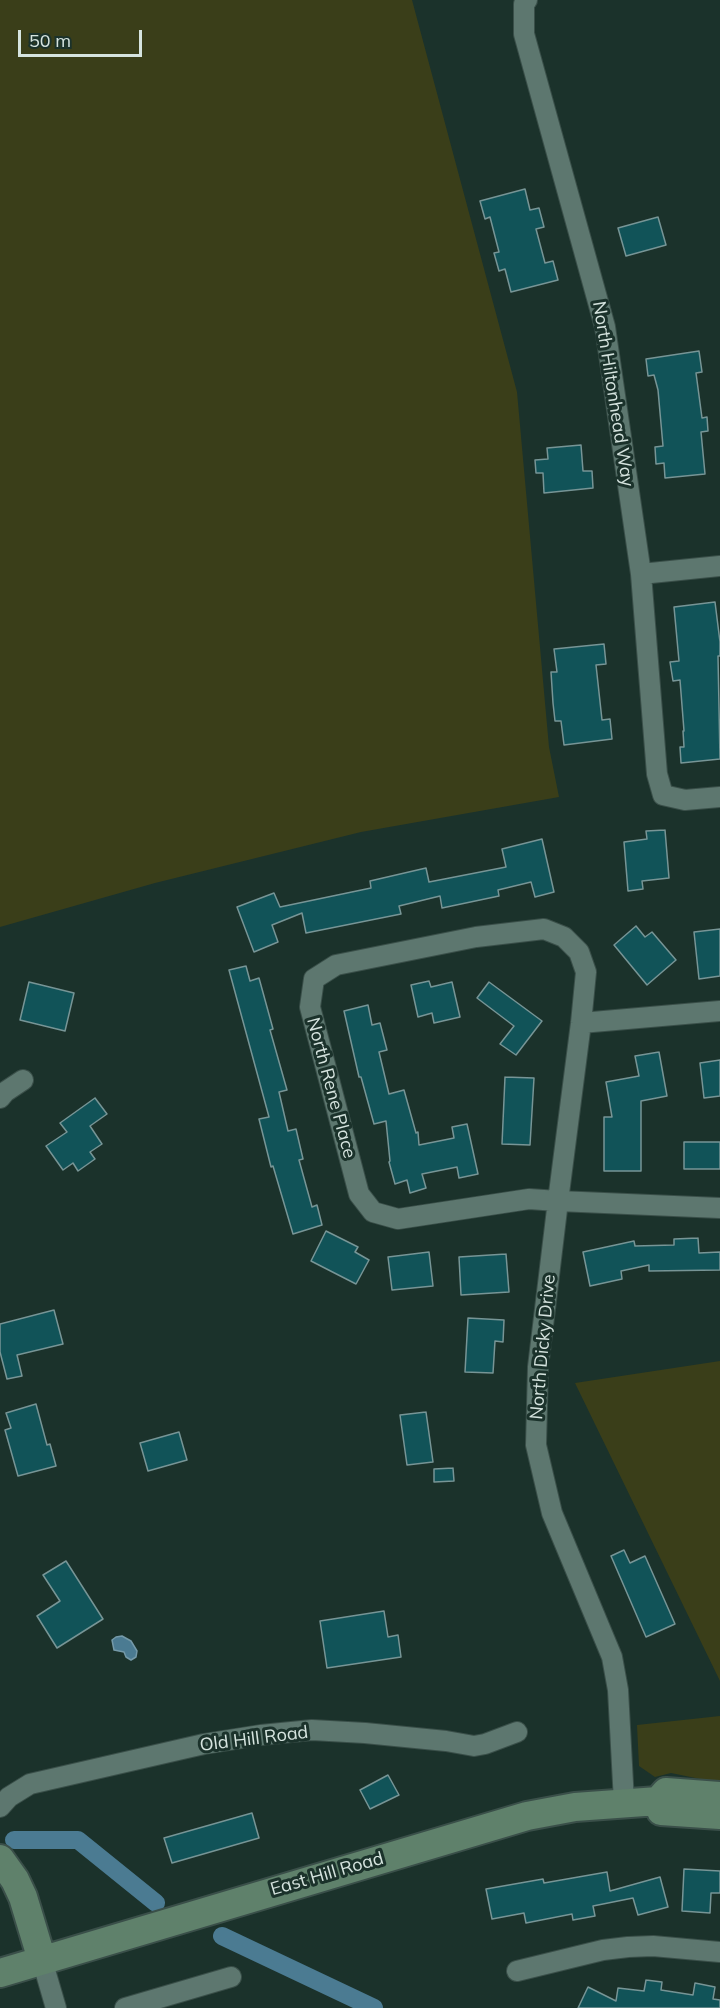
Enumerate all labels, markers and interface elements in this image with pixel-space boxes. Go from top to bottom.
scale bar [21,18,146,56]
text: 50 m [29,29,71,52]
street label: North Hiltonhead Way [588,300,638,488]
street label: North Rene Place [302,1015,360,1161]
street label: North Dicky Drive [526,1274,560,1420]
street label: Old Hill Road [199,1722,309,1756]
street label: East Hill Road [268,1848,386,1900]

